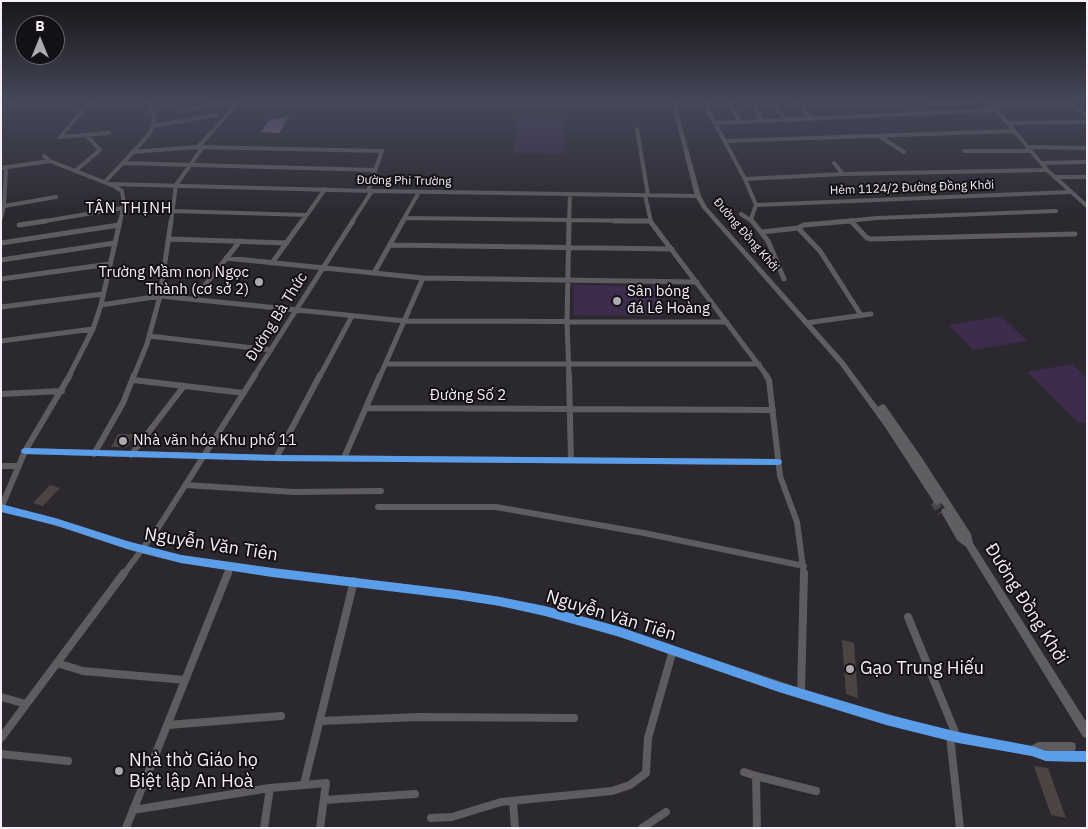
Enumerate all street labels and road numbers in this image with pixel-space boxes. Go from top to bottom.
street label: Đường Phi Trường [356,173,452,189]
street label: Hẻm 1124/2 Đường Đồng Khởi [830,178,994,198]
street label: Đường Đồng Khởi [710,195,782,275]
street label: Đường Bà Thức [242,269,312,365]
street label: Đường Số 2 [430,387,506,405]
street label: Nguyễn Văn Tiên [143,524,279,566]
street label: Đường Đồng Khởi [980,539,1072,669]
street label: Nguyễn Văn Tiên [543,586,679,646]

